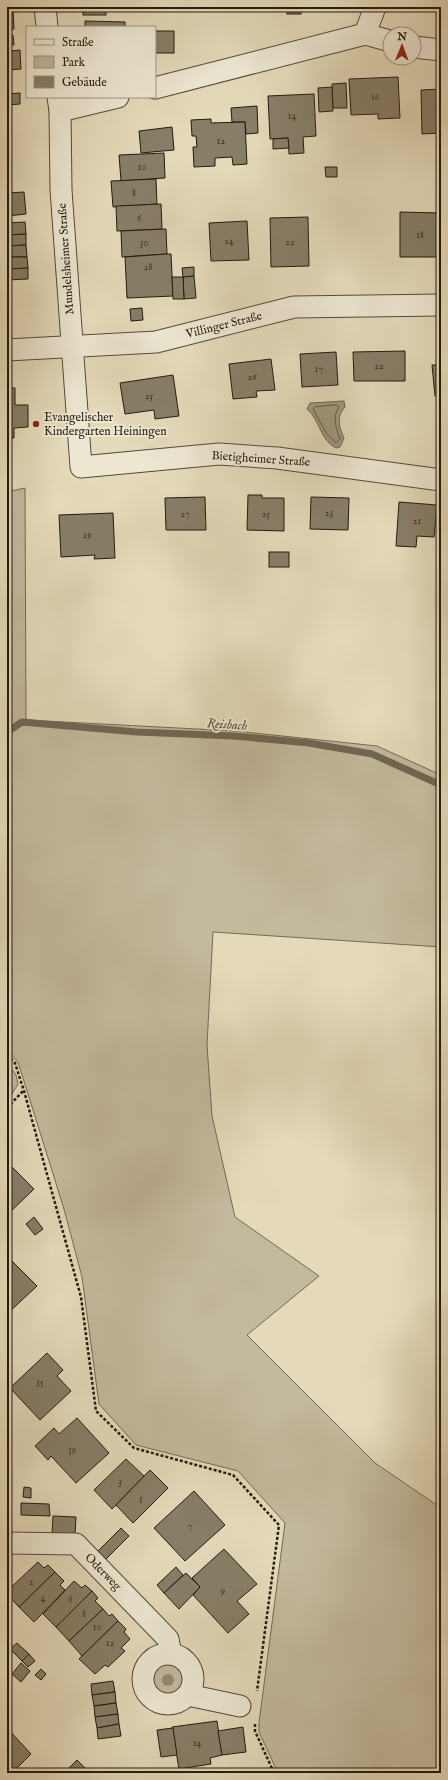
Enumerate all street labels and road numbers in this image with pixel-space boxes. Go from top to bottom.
street label: Mundelsheimer Straße [55,202,77,315]
street label: Villinger Straße [183,308,264,342]
street label: Bietigheimer Straße [211,448,311,470]
street label: Oderweg [82,1550,125,1594]

